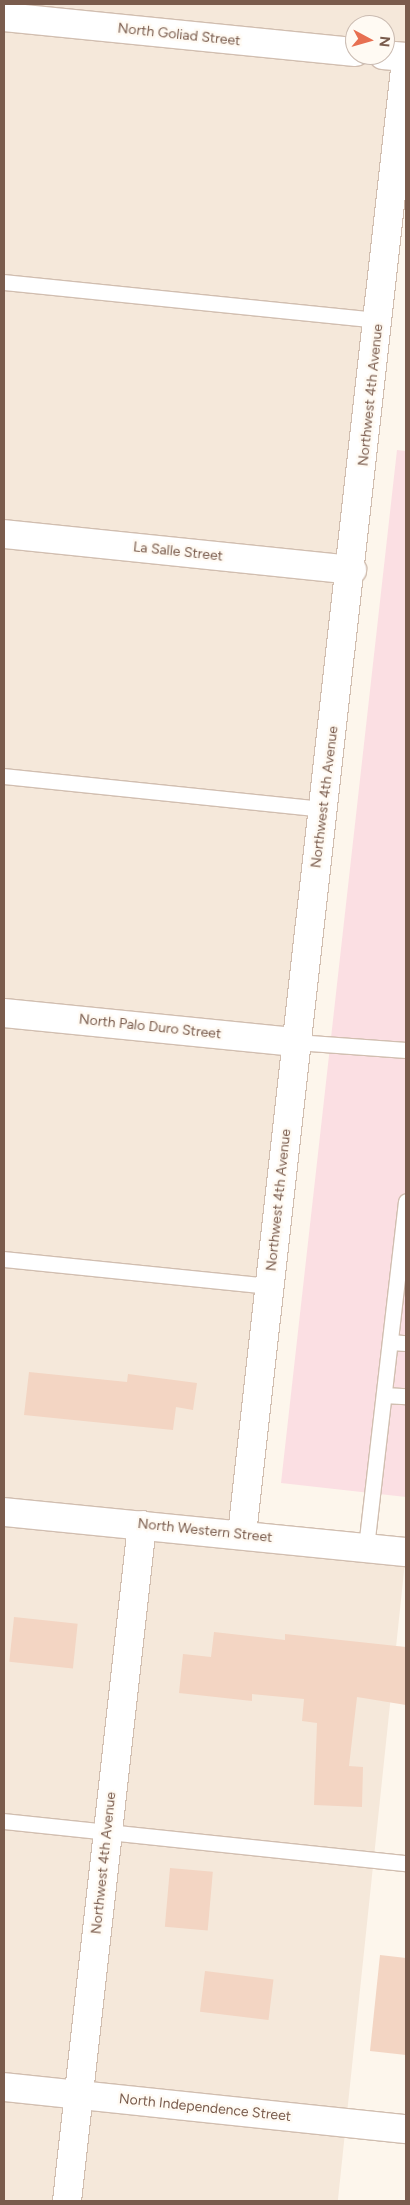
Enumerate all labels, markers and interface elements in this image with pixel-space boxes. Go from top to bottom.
north arrow [345,15,395,65]
street label: North Goliad Street [117,20,241,50]
text: N [375,35,393,48]
street label: Northwest 4th Avenue [355,323,387,467]
street label: La Salle Street [132,539,224,565]
street label: Northwest 4th Avenue [308,725,342,869]
street label: North Palo Duro Street [78,1011,222,1043]
street label: Northwest 4th Avenue [263,1128,295,1272]
street label: North Western Street [137,1516,273,1546]
street label: Northwest 4th Avenue [88,1791,120,1935]
street label: North Independence Street [118,2091,292,2125]

